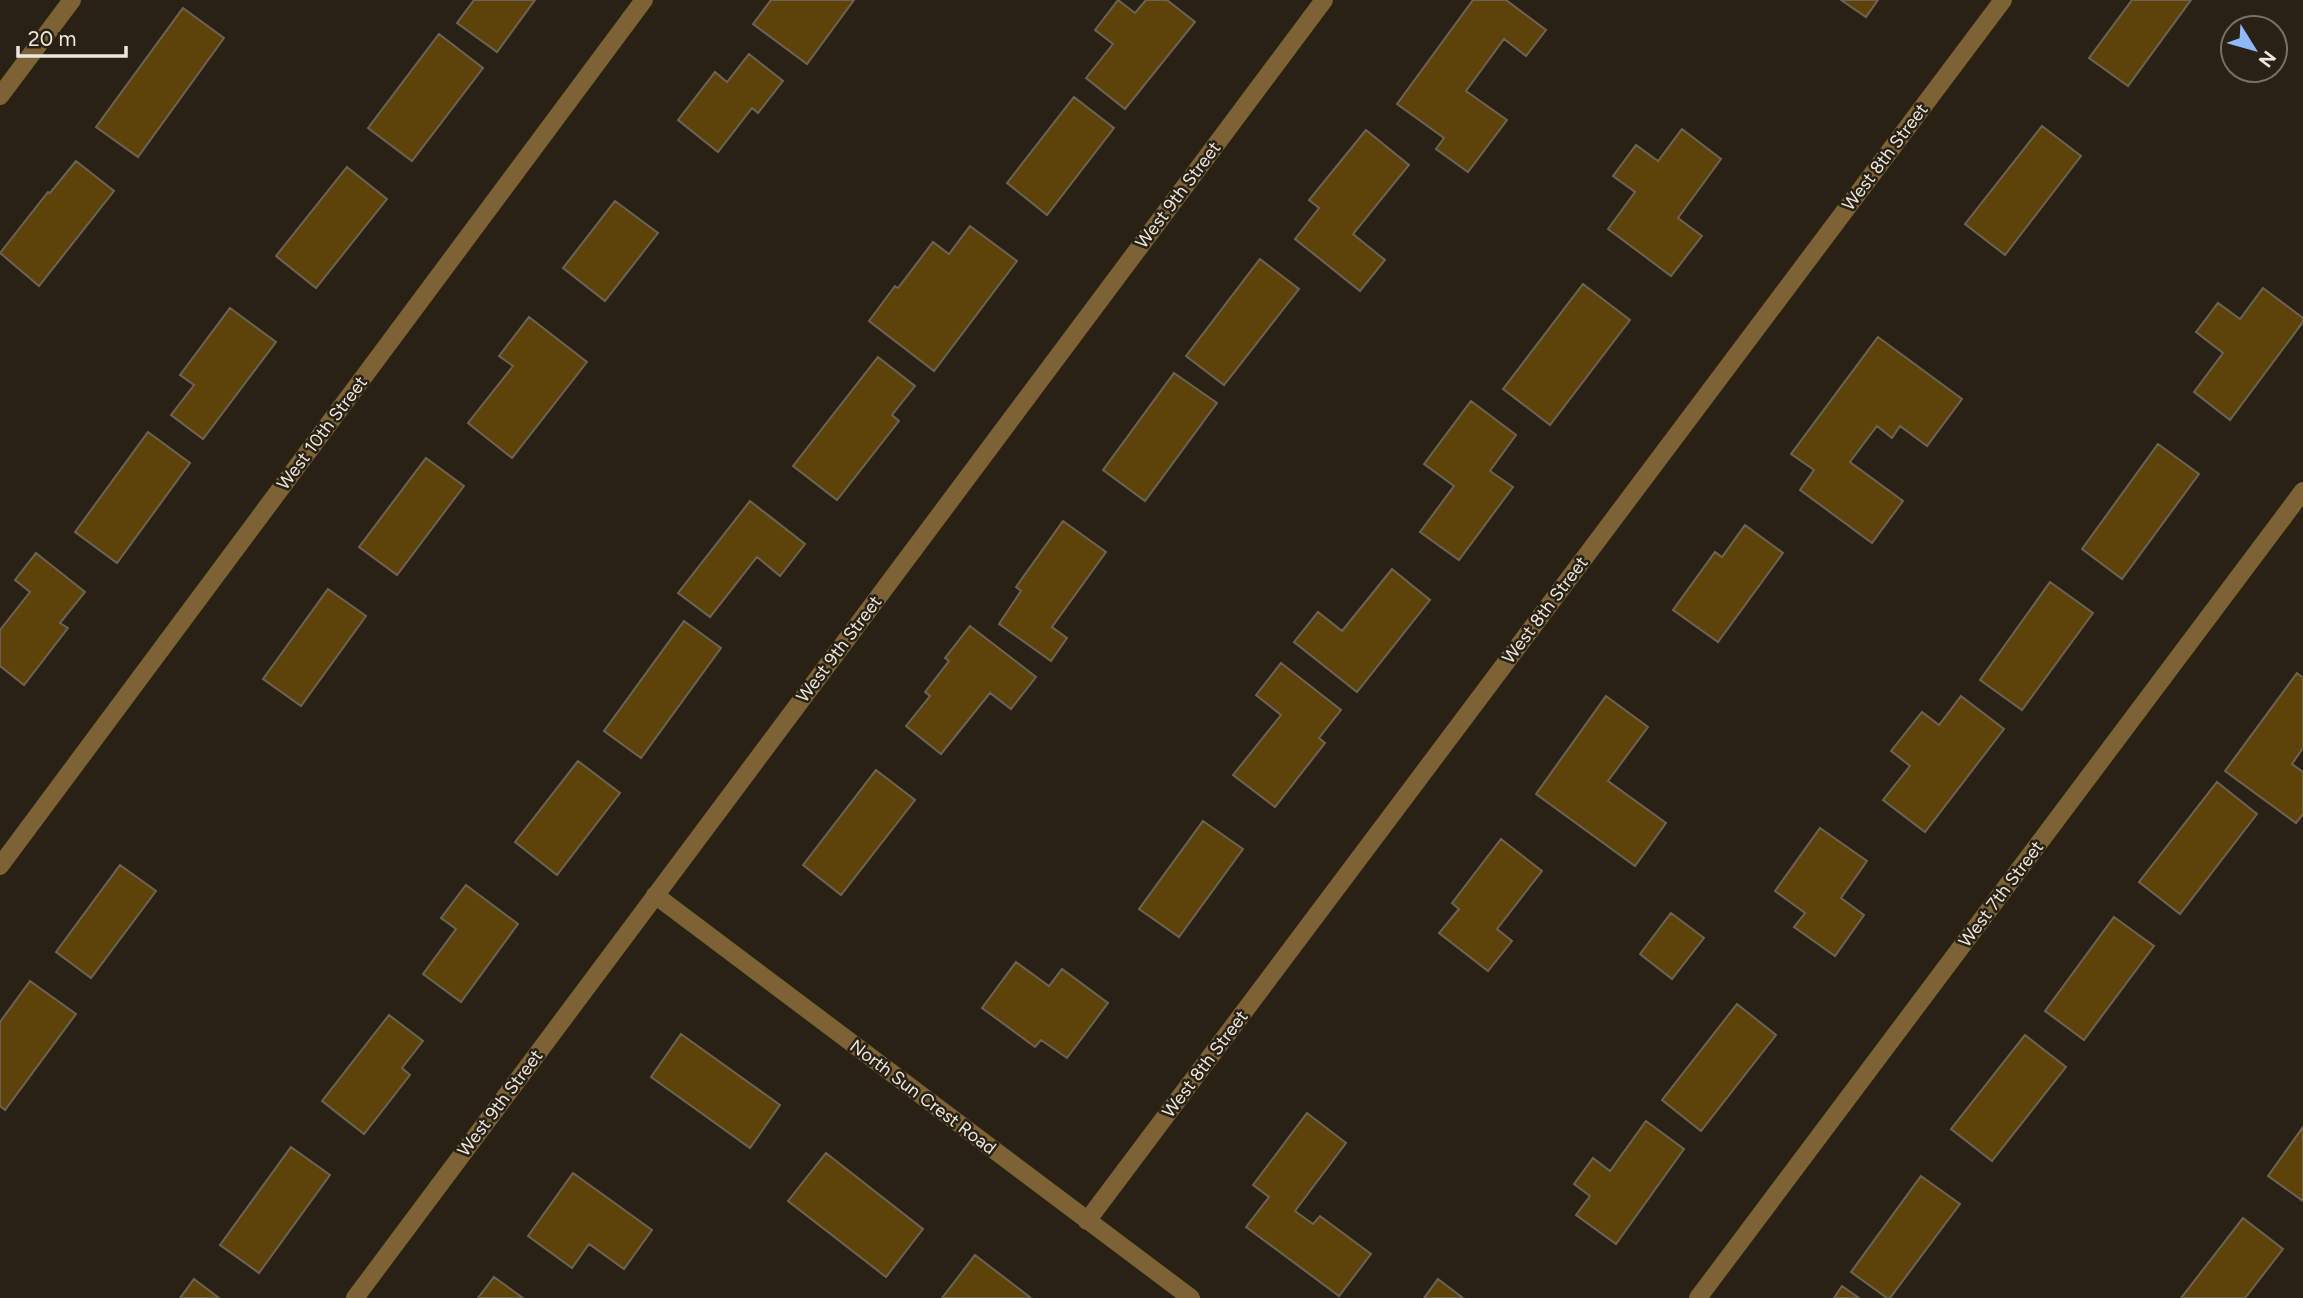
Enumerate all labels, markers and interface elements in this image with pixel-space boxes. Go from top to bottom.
scale bar [18,14,126,58]
north arrow [2219,14,2289,84]
text: 20 m [28,26,76,51]
text: N [2254,46,2281,72]
street label: West 8th Street [1837,99,1933,215]
street label: West 9th Street [1131,137,1225,253]
street label: West 10th Street [272,372,372,494]
street label: West 8th Street [1497,552,1593,668]
street label: West 9th Street [792,591,886,707]
street label: West 7th Street [1954,836,2048,951]
street label: West 8th Street [1157,1006,1253,1122]
street label: North Sun Crest Road [846,1035,1000,1159]
street label: West 9th Street [453,1045,547,1161]

